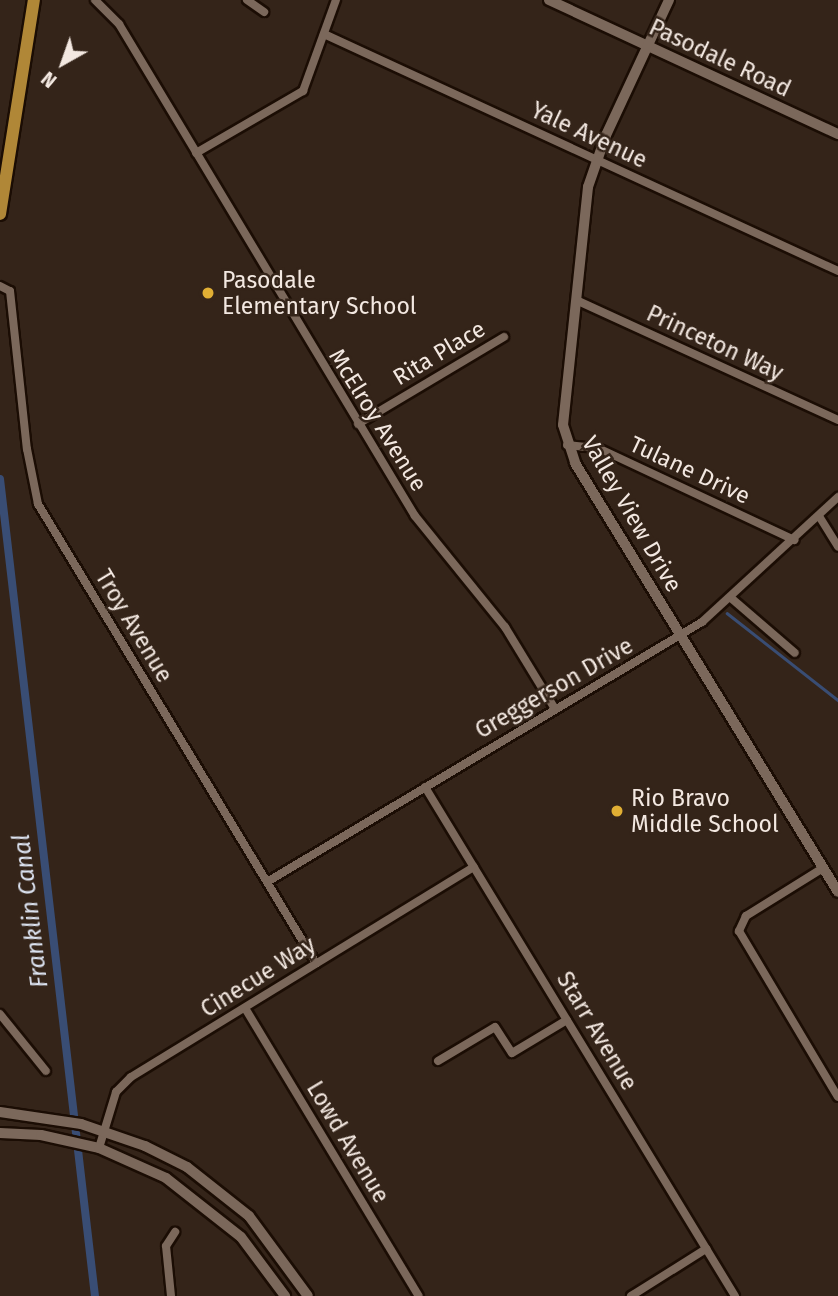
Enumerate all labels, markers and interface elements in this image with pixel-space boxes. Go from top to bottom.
street label: Pasodale Road [645,13,795,103]
north arrow [28,28,98,98]
text: N [37,67,61,92]
street label: Yale Avenue [527,96,651,174]
place label: Pasodale Elementary School [222,266,417,320]
marker: Pasodale Elementary School [200,285,216,301]
street label: Princeton Way [642,299,788,387]
street label: Rita Place [388,315,490,391]
street label: McElroy Avenue [323,344,433,496]
street label: Tulane Drive [625,430,755,510]
street label: Valley View Drive [576,431,688,597]
street label: Troy Avenue [90,565,178,687]
street label: Greggerson Drive [470,632,638,744]
place label: Rio Bravo Middle School [631,784,779,838]
marker: Rio Bravo Middle School [609,803,625,819]
water label: Franklin Canal [7,833,55,989]
street label: Cinecue Way [196,931,320,1023]
street label: Starr Avenue [551,967,643,1095]
street label: Lowd Avenue [301,1076,395,1208]

